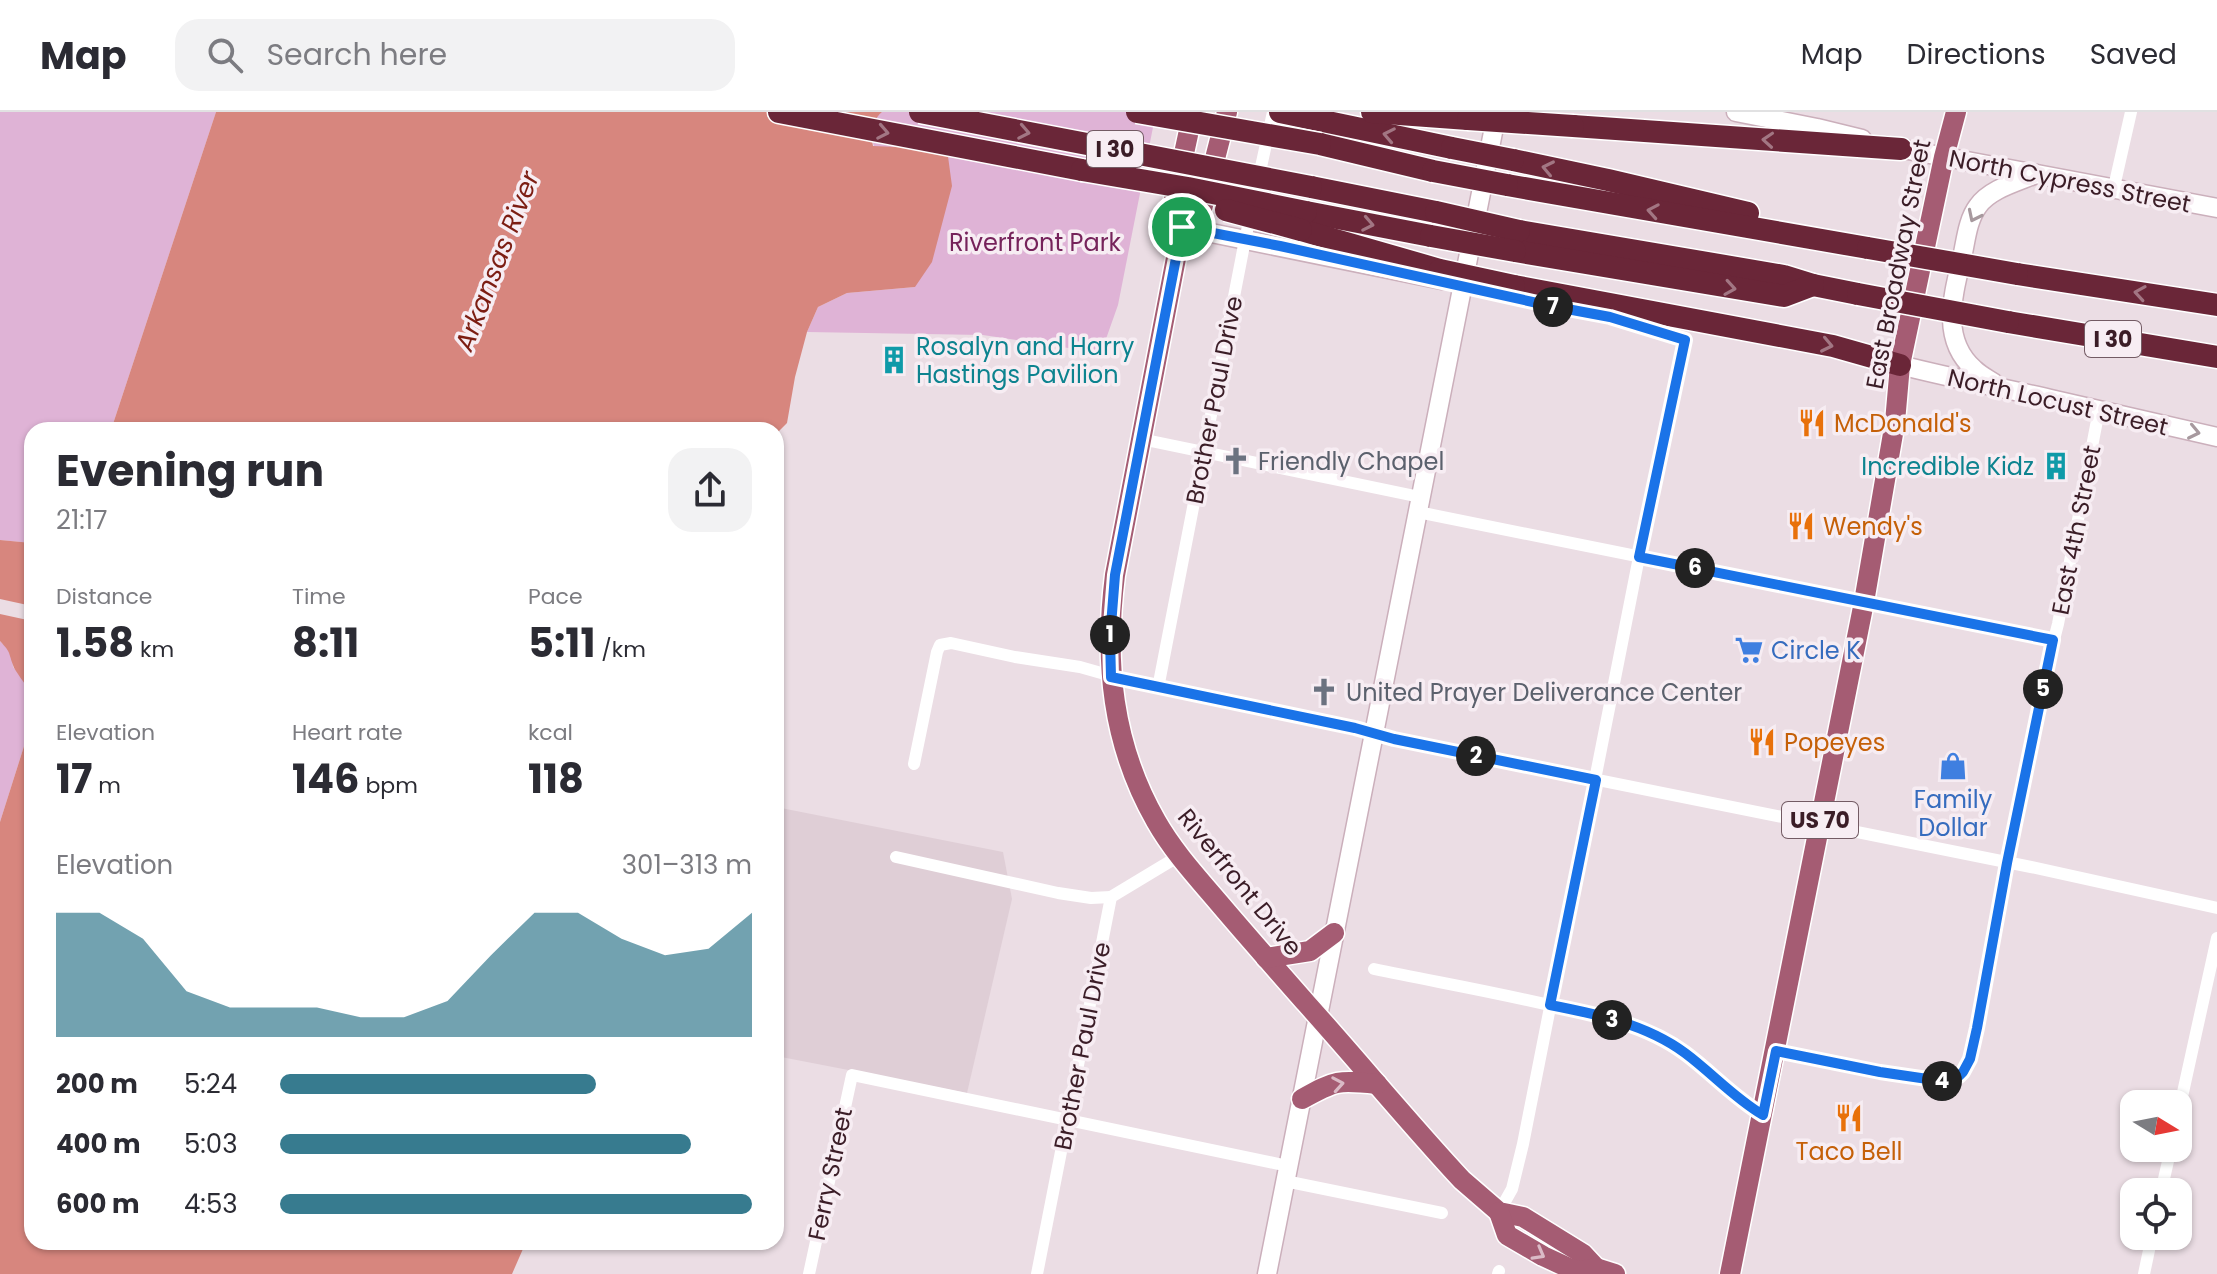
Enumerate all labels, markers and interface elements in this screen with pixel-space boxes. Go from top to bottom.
search box [175,19,735,91]
text: Map [40,29,127,82]
icon: search [203,33,247,77]
text: Search here [267,33,447,76]
text: Map [1801,35,1863,74]
text: Directions [1907,35,2046,74]
text: Saved [2090,35,2177,74]
one-way arrow [876,122,890,139]
one-way arrow [1016,123,1030,140]
one-way arrow [1382,127,1396,144]
road number: I 30 [1087,131,1143,167]
one-way arrow [1761,132,1774,149]
street label: East Broadway Street [1858,136,1938,392]
street label: North Cypress Street [1946,141,2194,221]
one-way arrow [1541,160,1555,177]
water label: Arkansas River [446,165,548,357]
pin [1148,193,1216,261]
one-way arrow [1646,203,1660,220]
icon: arrive [1160,205,1204,249]
one-way arrow [1968,208,1984,223]
one-way arrow [1362,215,1375,232]
park label: Riverfront Park [949,226,1122,259]
one-way arrow [1723,278,1737,295]
one-way arrow [2133,286,2147,303]
pin: 7 [1533,287,1573,327]
text: 7 [1547,291,1559,322]
street label: Brother Paul Drive [1178,293,1250,507]
road number: I 30 [2085,321,2141,357]
place label: Rosalyn and Harry Hastings Pavilion [916,330,1135,391]
one-way arrow [1820,336,1833,353]
building icon: Rosalyn and Harry Hastings Pavilion [879,345,909,375]
street label: North Locust Street [1945,361,2171,443]
place label: McDonald's [1834,407,1972,440]
restaurant icon: McDonald's [1797,408,1827,438]
one-way arrow [2186,423,2200,440]
text: Evening run [56,440,324,501]
street label: East 4th Street [2043,442,2109,618]
place label: Friendly Chapel [1258,445,1444,478]
church icon: Friendly Chapel [1221,446,1251,476]
button: share [668,448,752,532]
place label: Incredible Kidz [1861,450,2034,483]
building icon: Incredible Kidz [2041,451,2071,481]
text: 21:17 [56,502,107,538]
place label: Wendy's [1823,510,1923,543]
restaurant icon: Wendy's [1786,511,1816,541]
pin: 6 [1675,548,1715,588]
text: 6 [1688,552,1702,583]
text: Distance [56,581,152,612]
text: Time [292,581,346,612]
text: Pace [528,581,583,612]
text: 1.58 [56,615,134,671]
text: 8:11 [292,615,359,671]
text: 5:11 [528,615,595,671]
pin: 1 [1090,615,1130,655]
text: 1 [1106,619,1114,650]
text: km [134,634,174,665]
text: /km [595,634,646,665]
place label: Circle K [1771,634,1861,667]
supermarket icon: Circle K [1734,635,1764,665]
pin: 5 [2023,669,2063,709]
text: 5 [2036,673,2050,704]
place label: United Prayer Deliverance Center [1346,676,1742,709]
church icon: United Prayer Deliverance Center [1309,677,1339,707]
text: Elevation [56,717,155,748]
text: Heart rate [292,717,403,748]
text: kcal [528,717,573,748]
place label: Popeyes [1784,726,1885,759]
restaurant icon: Popeyes [1747,727,1777,757]
pin: 2 [1456,736,1496,776]
text: 2 [1470,740,1482,771]
text: 17 [56,751,92,807]
text: 146 [292,751,360,807]
text: 118 [528,751,584,807]
shop icon: Family Dollar [1938,751,1968,781]
text: m [92,770,121,801]
text: bpm [360,770,418,801]
place label: Family Dollar [1914,783,1993,844]
street label: Riverfront Drive [1170,801,1310,963]
road number: US 70 [1782,802,1858,838]
text: Elevation [56,847,173,883]
text: 301–313 m [622,847,752,883]
street label: Brother Paul Drive [1046,939,1118,1153]
pin: 3 [1592,1000,1632,1040]
text: 3 [1605,1004,1619,1035]
pin: 4 [1922,1061,1962,1101]
text: 4 [1935,1065,1949,1096]
text: 200 m [56,1066,138,1102]
text: 5:24 [184,1066,237,1102]
one-way arrow [1331,1076,1344,1093]
north arrow [2120,1090,2192,1162]
map controls [2120,1090,2192,1250]
restaurant icon: Taco Bell [1834,1103,1864,1133]
street label: Ferry Street [800,1105,860,1243]
text: 400 m [56,1126,141,1162]
text: 5:03 [184,1126,238,1162]
place label: Taco Bell [1796,1135,1902,1168]
button: locate [2120,1178,2192,1250]
text: 600 m [56,1186,140,1222]
text: 4:53 [184,1186,238,1222]
one-way arrow [1531,1244,1545,1259]

